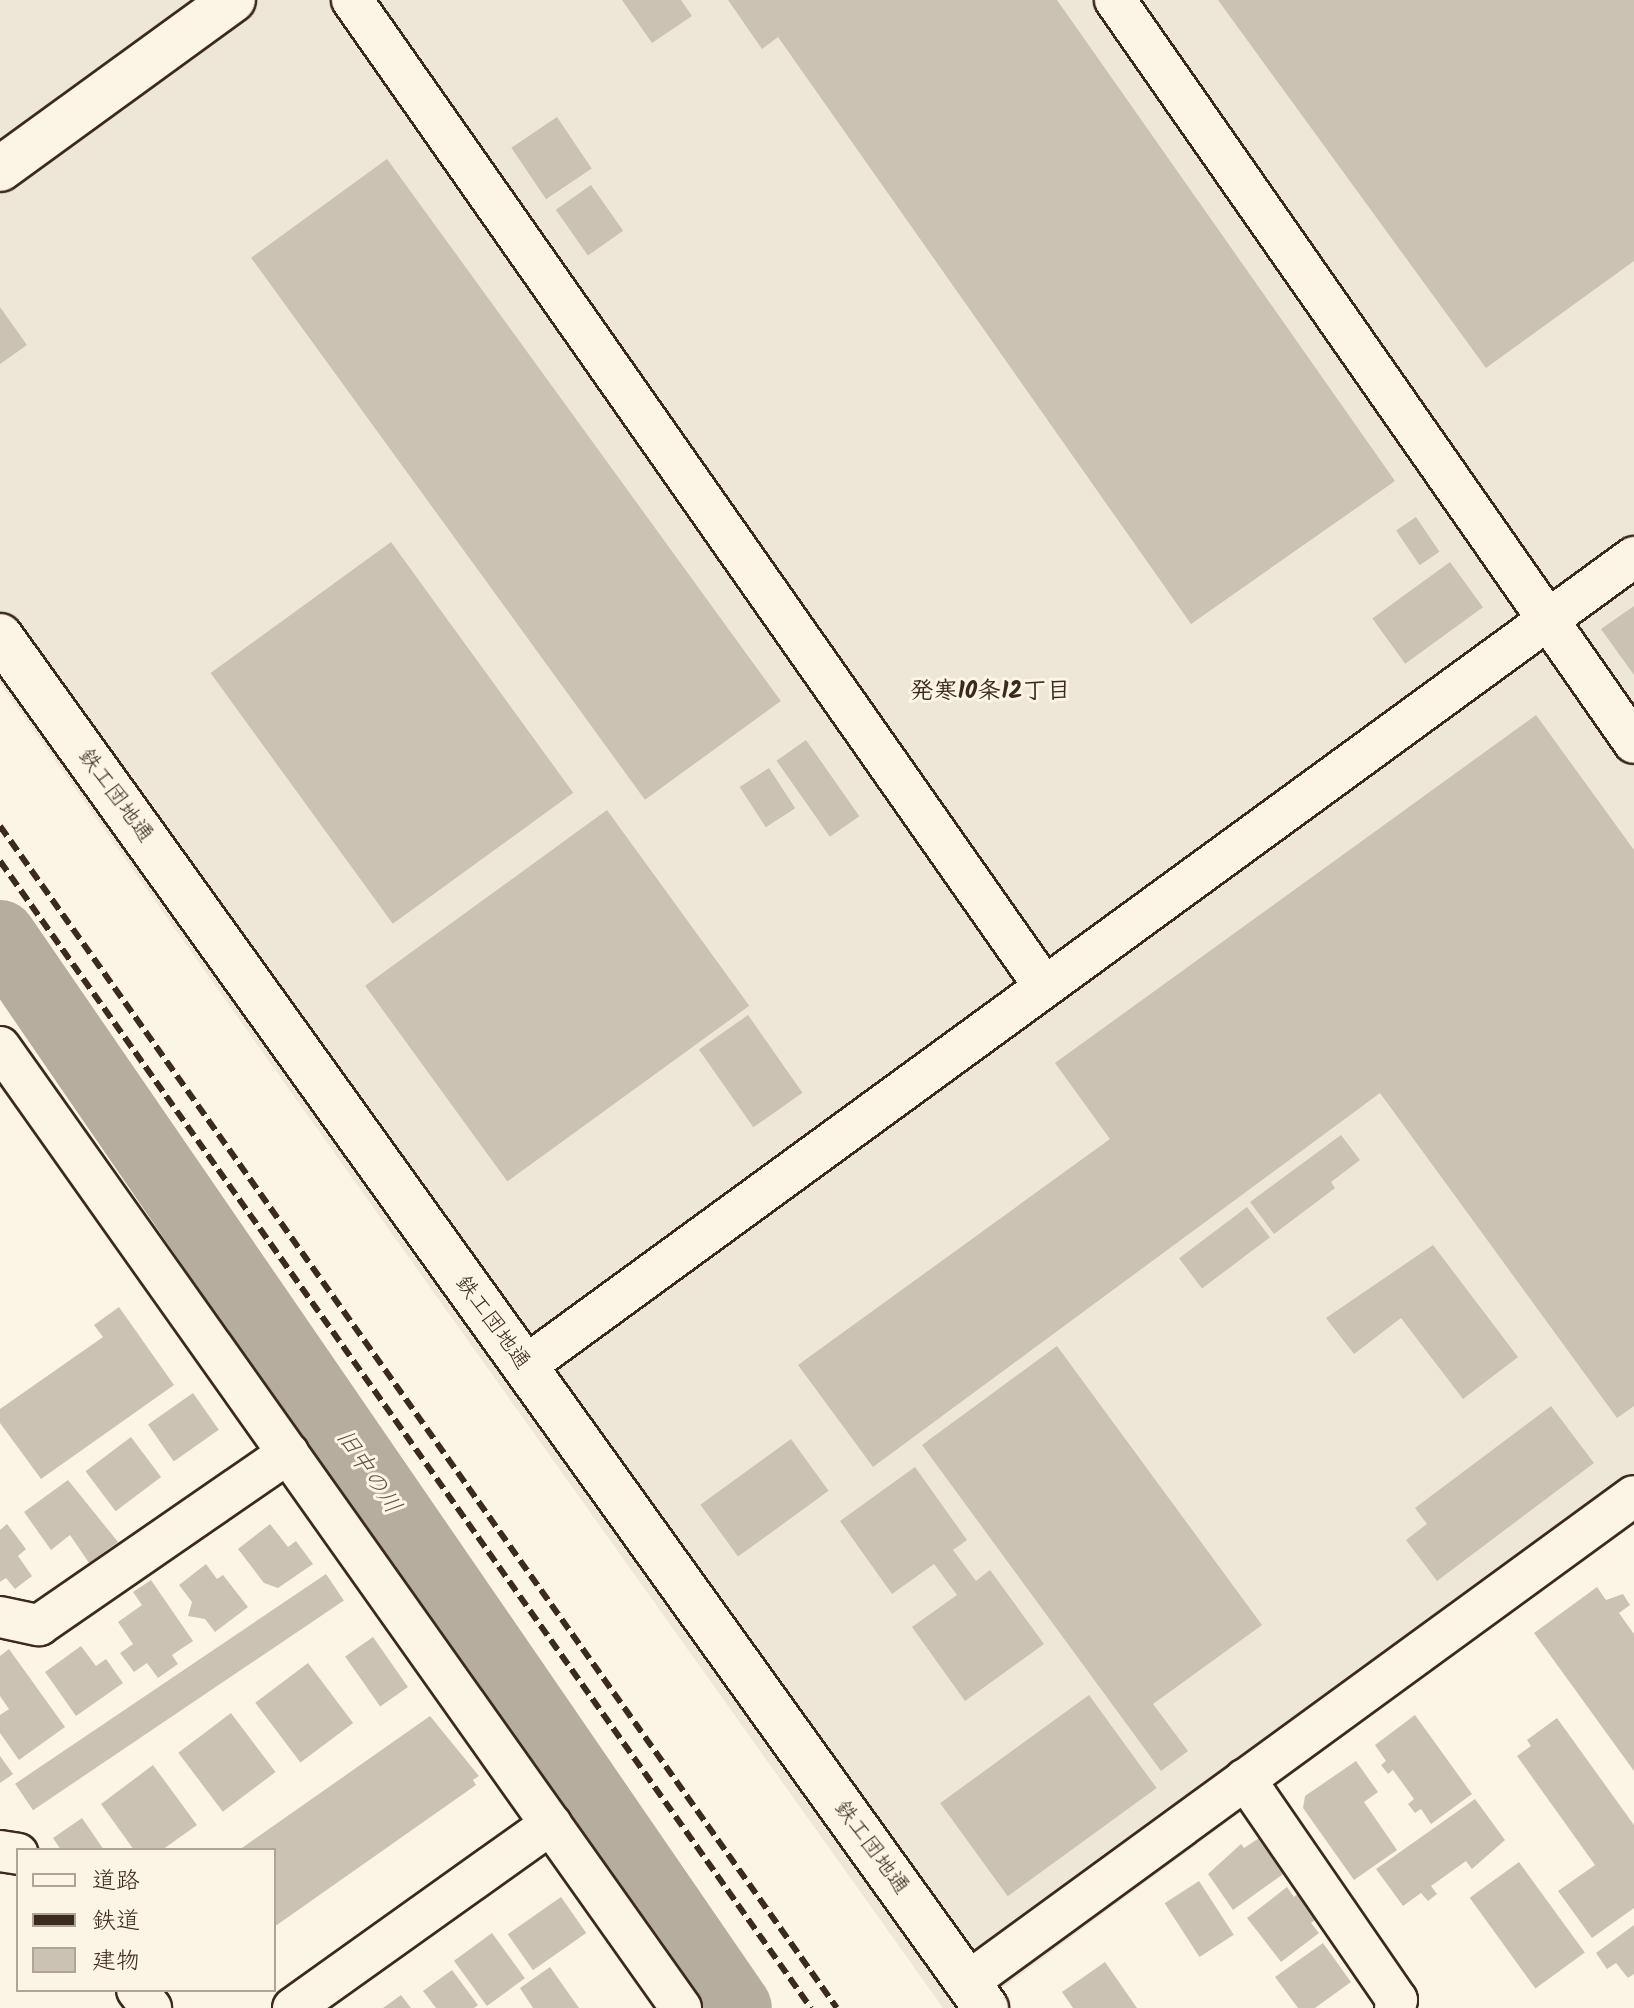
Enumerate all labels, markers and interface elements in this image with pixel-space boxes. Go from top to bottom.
district label: 発寒10条12丁目 [910,678,1070,706]
street label: 鉄工団地通 [72,744,158,848]
street label: 鉄工団地通 [449,1271,535,1375]
water label: 旧中の川 [329,1424,407,1520]
street label: 鉄工団地通 [828,1796,914,1900]
legend [16,1848,276,1992]
text: 道路 [92,1862,140,1901]
text: 鉄道 [92,1902,140,1941]
text: 建物 [92,1942,140,1981]

